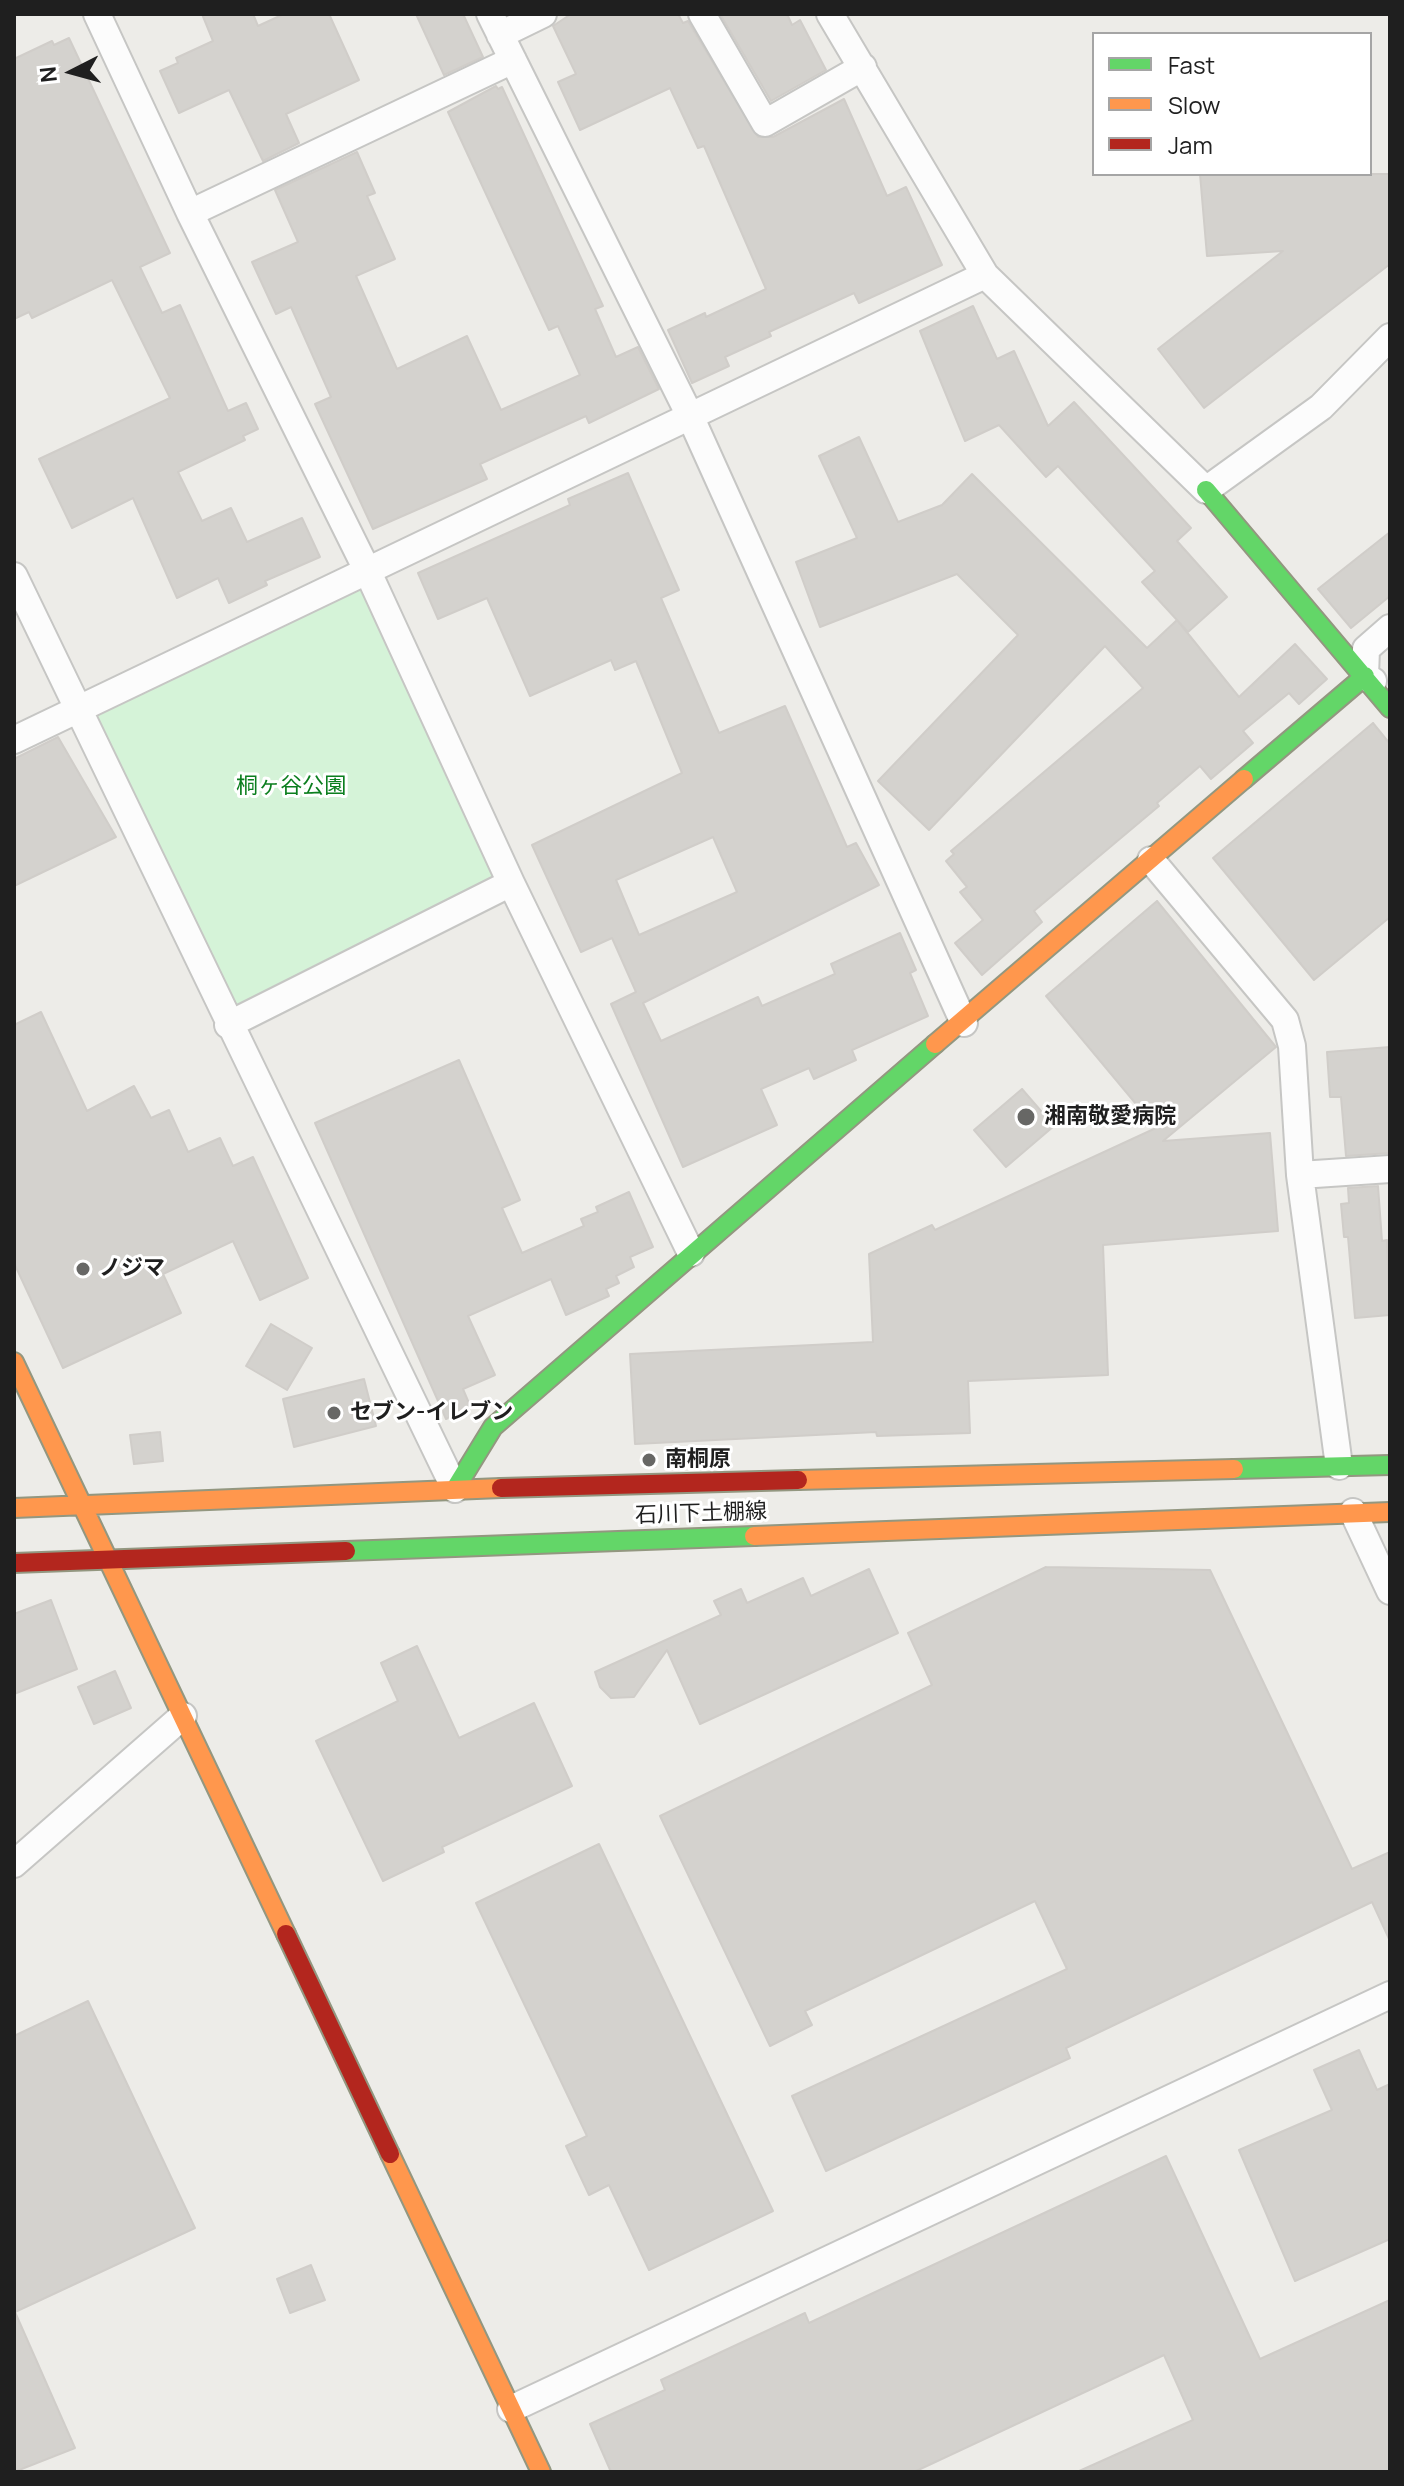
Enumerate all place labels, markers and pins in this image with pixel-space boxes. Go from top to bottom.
place label: 湘南敬愛病院 [1044,1104,1176,1130]
marker: 湘南敬愛病院 [1015,1106,1037,1128]
place label: ノジマ [99,1256,165,1282]
marker: ノジマ [74,1260,92,1278]
place label: セブン-イレブン [350,1400,513,1426]
marker: セブン-イレブン [325,1404,343,1422]
place label: 南桐原 [665,1447,731,1473]
marker: 南桐原 [640,1451,658,1469]

